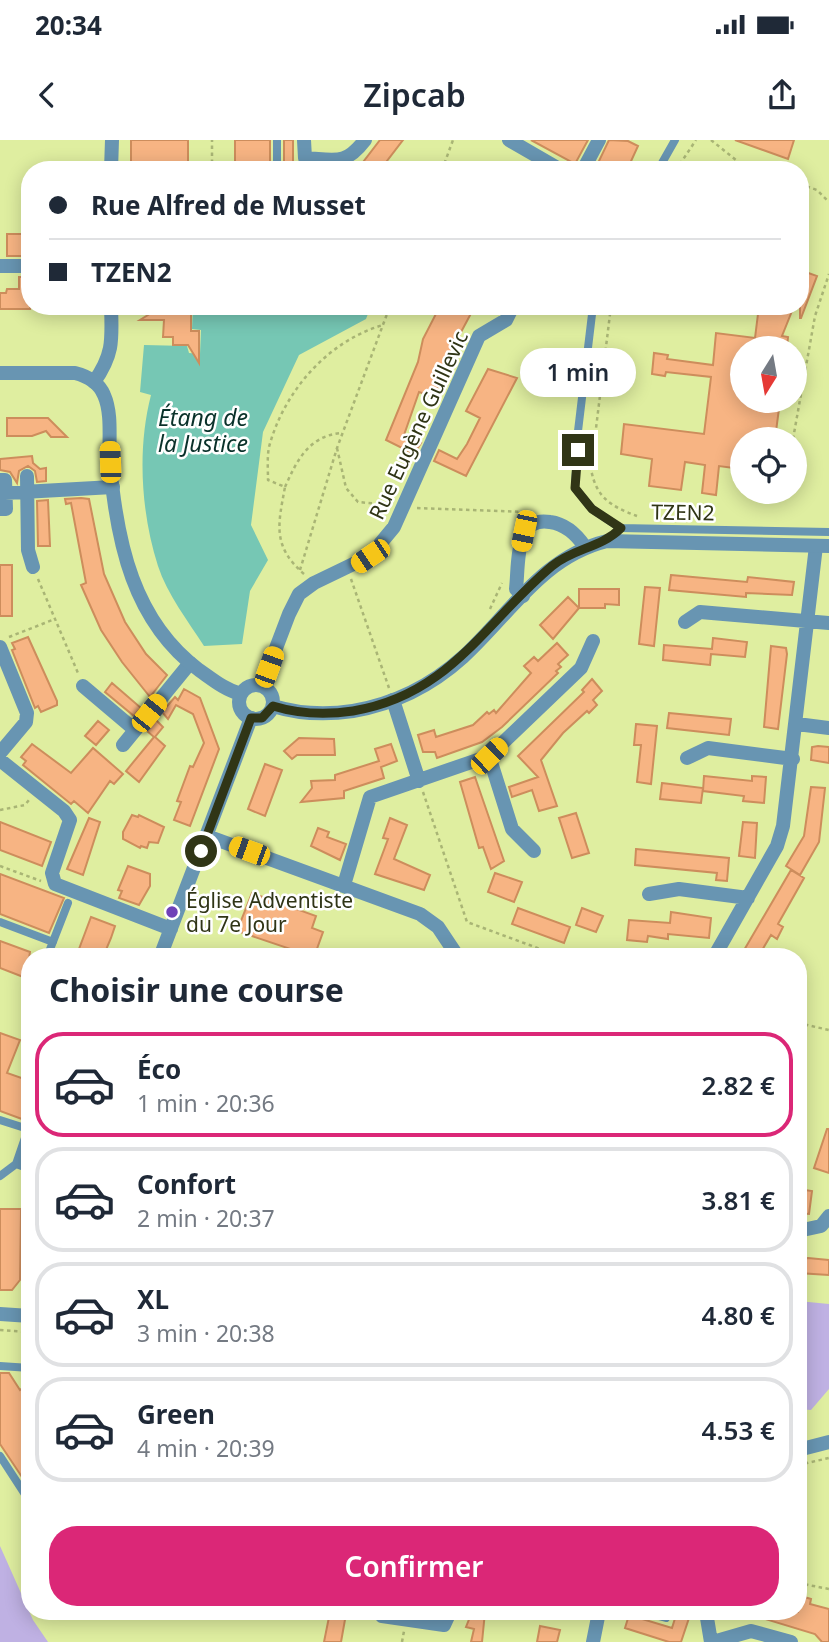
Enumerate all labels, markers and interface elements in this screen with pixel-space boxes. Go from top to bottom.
text: 20:34 [35,7,102,43]
text: Zipcab [363,73,466,116]
icon: back [28,76,66,114]
icon: share [763,76,801,114]
text: Rue Alfred de Musset [91,187,366,223]
text: TZEN2 [91,254,172,290]
street label: Rue Eugène Guillevic [362,326,474,524]
north arrow [730,336,807,413]
map controls [730,336,807,504]
callout: 1 min [520,348,636,398]
text: 1 min [547,356,609,388]
water label: Étang de la Justice [158,401,248,459]
button: locate [730,427,807,504]
route end [562,434,594,466]
car [99,441,122,483]
street label: TZEN2 [651,497,715,527]
car [510,508,539,554]
car [347,536,394,576]
car [252,644,287,690]
car [128,690,171,736]
car [467,734,512,778]
car [226,834,273,868]
route start [185,835,217,867]
place label: Église Adventiste du 7e Jour [186,886,353,938]
marker: Église Adventiste du 7e Jour [164,904,180,920]
text: Choisir une course [49,968,344,1011]
text: Éco [137,1051,181,1087]
icon: car [53,1053,116,1116]
text: 2.82 € [702,1067,775,1103]
text: 1 min · 20:36 [137,1087,275,1119]
text: Confort [137,1166,236,1202]
icon: car [53,1168,116,1231]
text: 3.81 € [702,1182,775,1218]
text: 2 min · 20:37 [137,1202,275,1234]
text: XL [137,1281,169,1317]
icon: car [53,1283,116,1346]
text: 4.80 € [702,1297,775,1333]
text: 3 min · 20:38 [137,1317,275,1349]
text: Green [137,1396,215,1432]
icon: car [53,1398,116,1461]
text: 4.53 € [702,1412,775,1448]
text: 4 min · 20:39 [137,1432,275,1464]
button: Confirmer [49,1526,779,1606]

